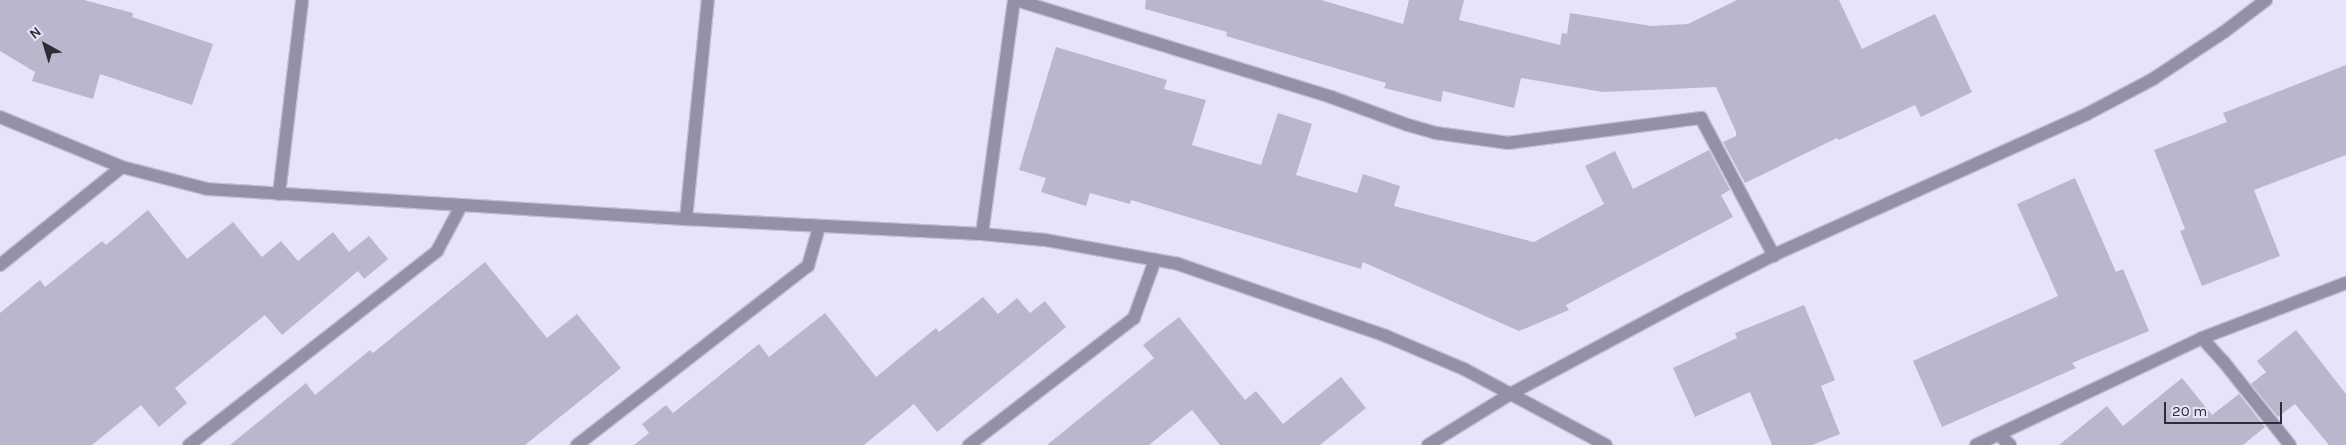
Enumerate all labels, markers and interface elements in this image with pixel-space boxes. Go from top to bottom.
north arrow [20,20,70,70]
text: N [26,23,44,43]
scale bar [2166,392,2284,424]
text: 20 m [2172,402,2207,420]

